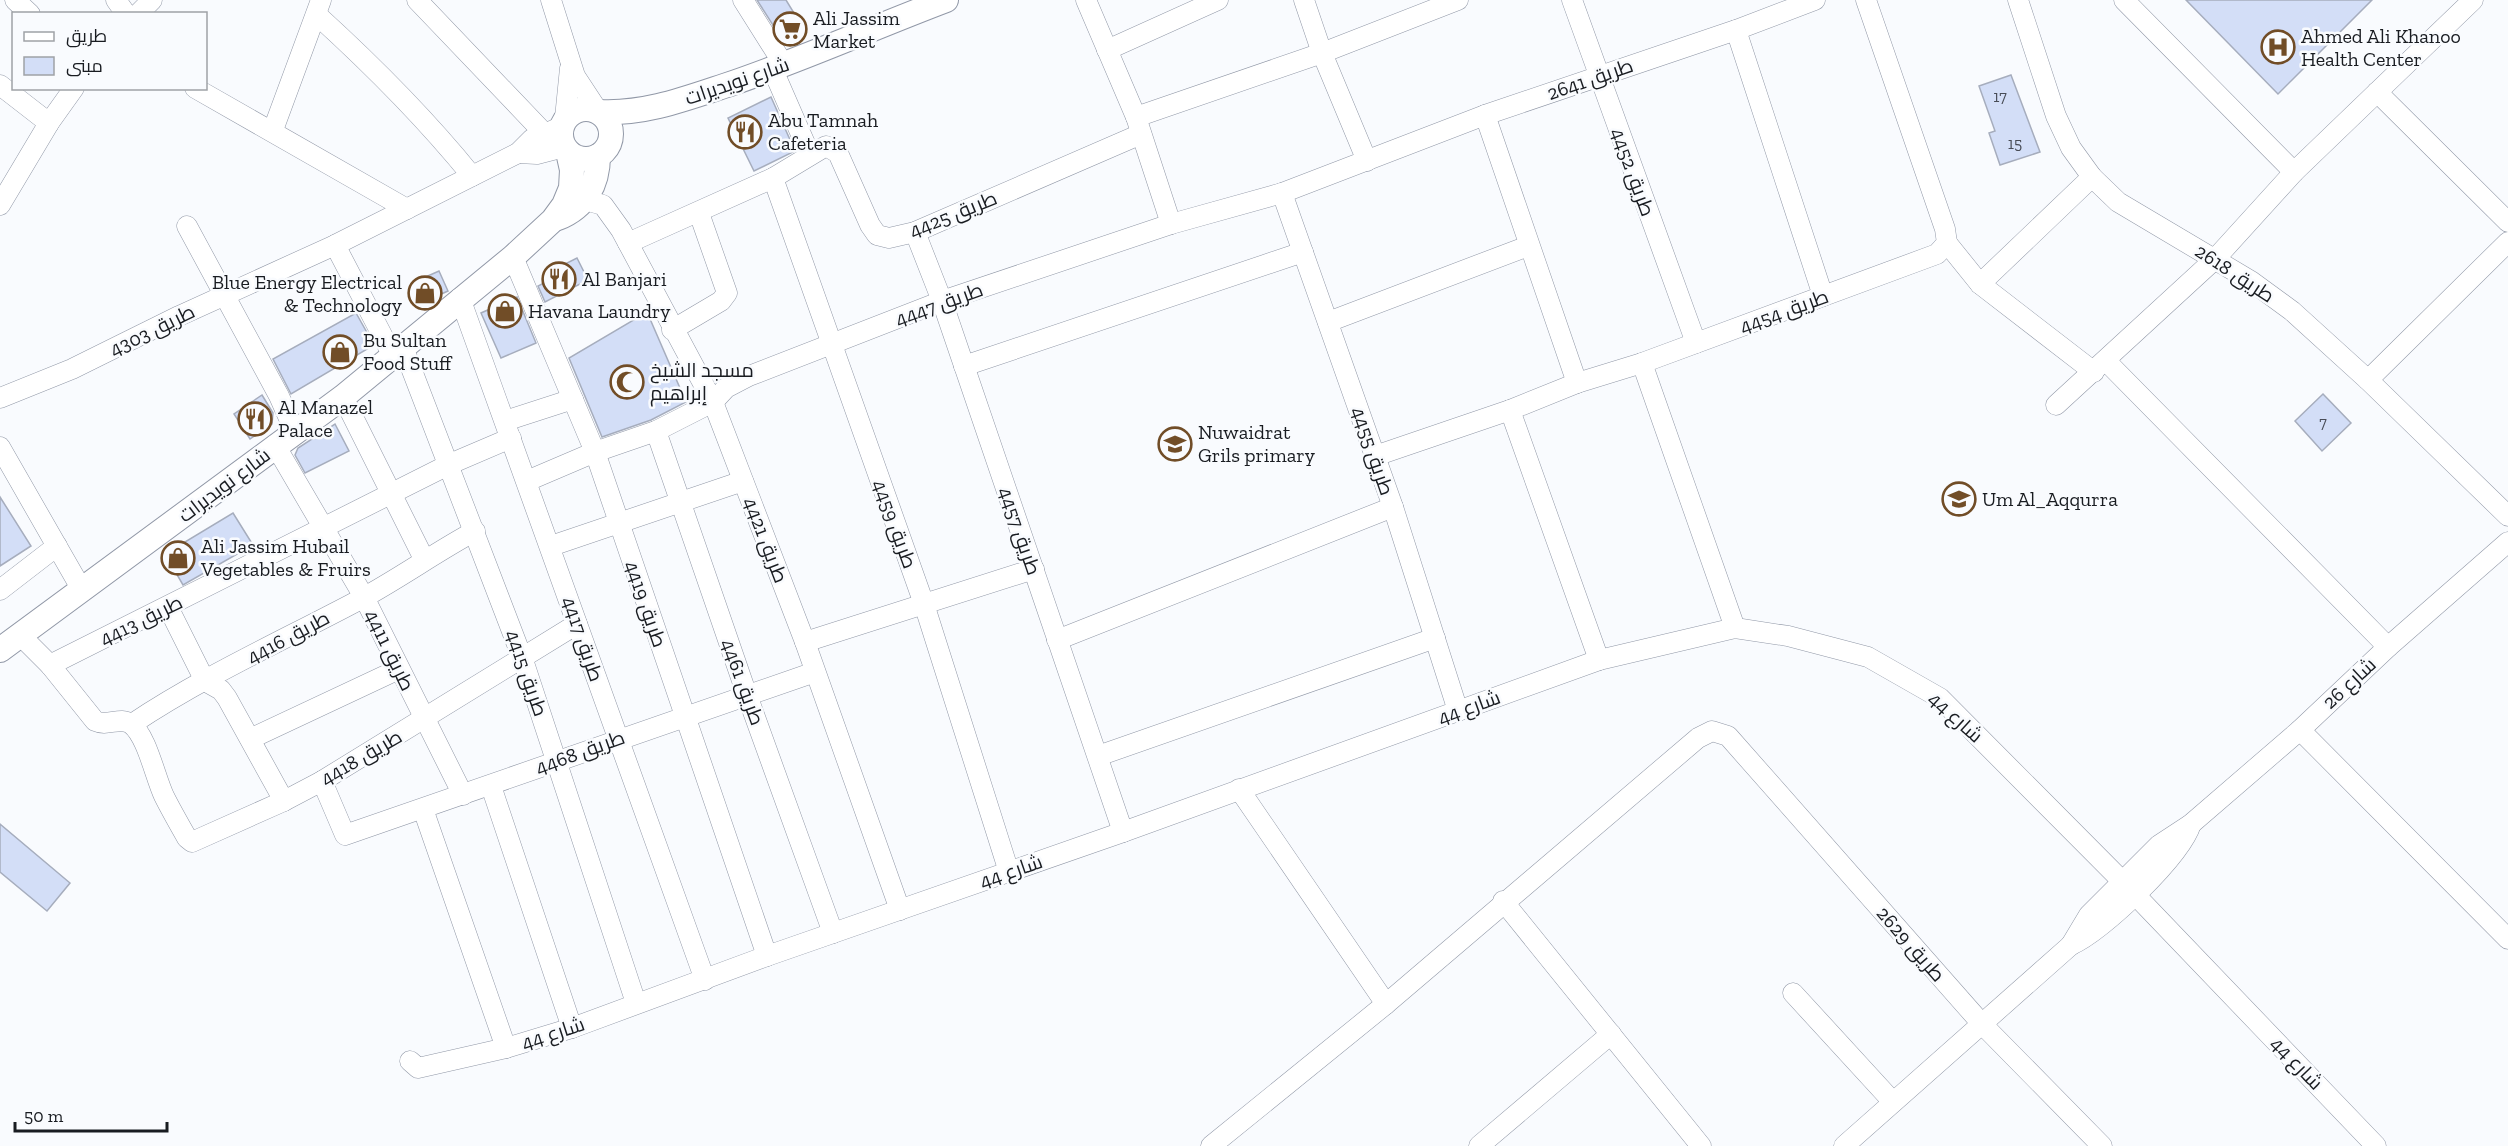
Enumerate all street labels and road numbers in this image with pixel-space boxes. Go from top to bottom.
street label: شارع نويديرات [682,52,793,112]
street label: طريق 2641 [1544,53,1637,106]
street label: طريق 4452 [1605,125,1660,220]
street label: طريق 4425 [906,186,1001,243]
street label: طريق 2618 [2190,239,2279,308]
street label: طريق 4447 [892,277,987,332]
street label: طريق 4454 [1736,284,1832,339]
street label: طريق 4303 [105,299,199,362]
street label: طريق 4455 [1346,403,1399,499]
street label: شارع نويديرات [173,443,276,529]
street label: طريق 4459 [867,476,922,572]
street label: طريق 4457 [993,484,1046,578]
street label: طريق 4421 [738,494,793,587]
street label: طريق 4419 [619,557,672,651]
street label: طريق 4413 [96,590,187,651]
street label: طريق 4417 [556,593,609,685]
street label: طريق 4416 [243,605,334,670]
street label: طريق 4411 [359,606,420,695]
street label: طريق 4415 [500,627,553,720]
street label: طريق 4461 [715,636,770,729]
street label: شارع 26 [2317,652,2382,715]
street label: شارع 44 [1434,685,1504,731]
street label: شارع 44 [1923,686,1988,749]
street label: طريق 4418 [316,724,407,791]
street label: طريق 4468 [532,725,628,780]
street label: شارع 44 [976,849,1046,895]
street label: طريق 2629 [1871,901,1950,987]
street label: شارع 44 [518,1012,588,1056]
street label: شارع 44 [2264,1031,2328,1096]

